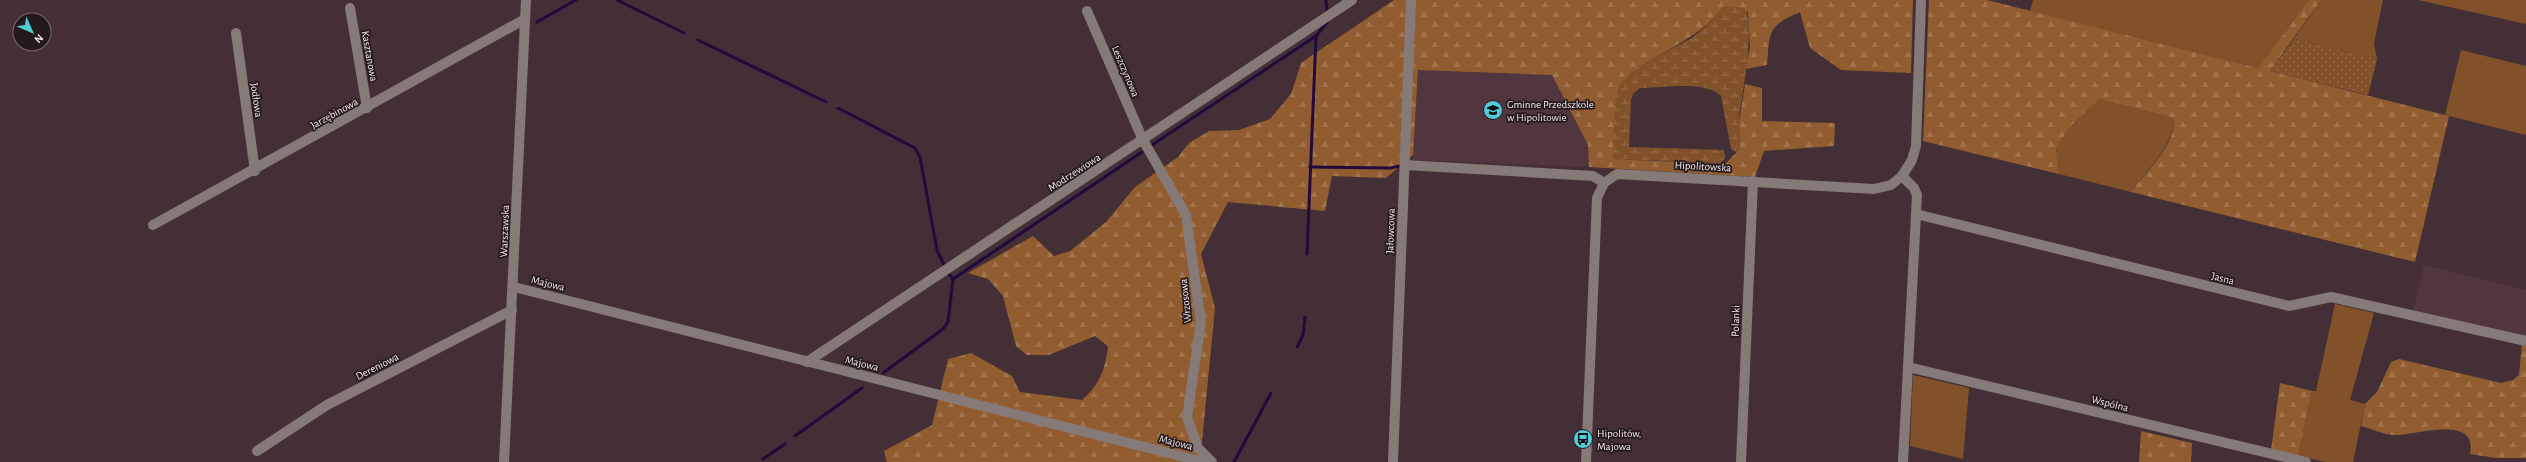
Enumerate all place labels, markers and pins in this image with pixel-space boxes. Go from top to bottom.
school or university icon: Gminne Przedszkole w Hipolitowie [1482,99,1504,121]
place label: Gminne Przedszkole w Hipolitowie [1507,99,1594,123]
bus stop icon: Hipolitów, Majowa [1572,428,1594,450]
place label: Hipolitów, Majowa [1597,428,1641,452]

